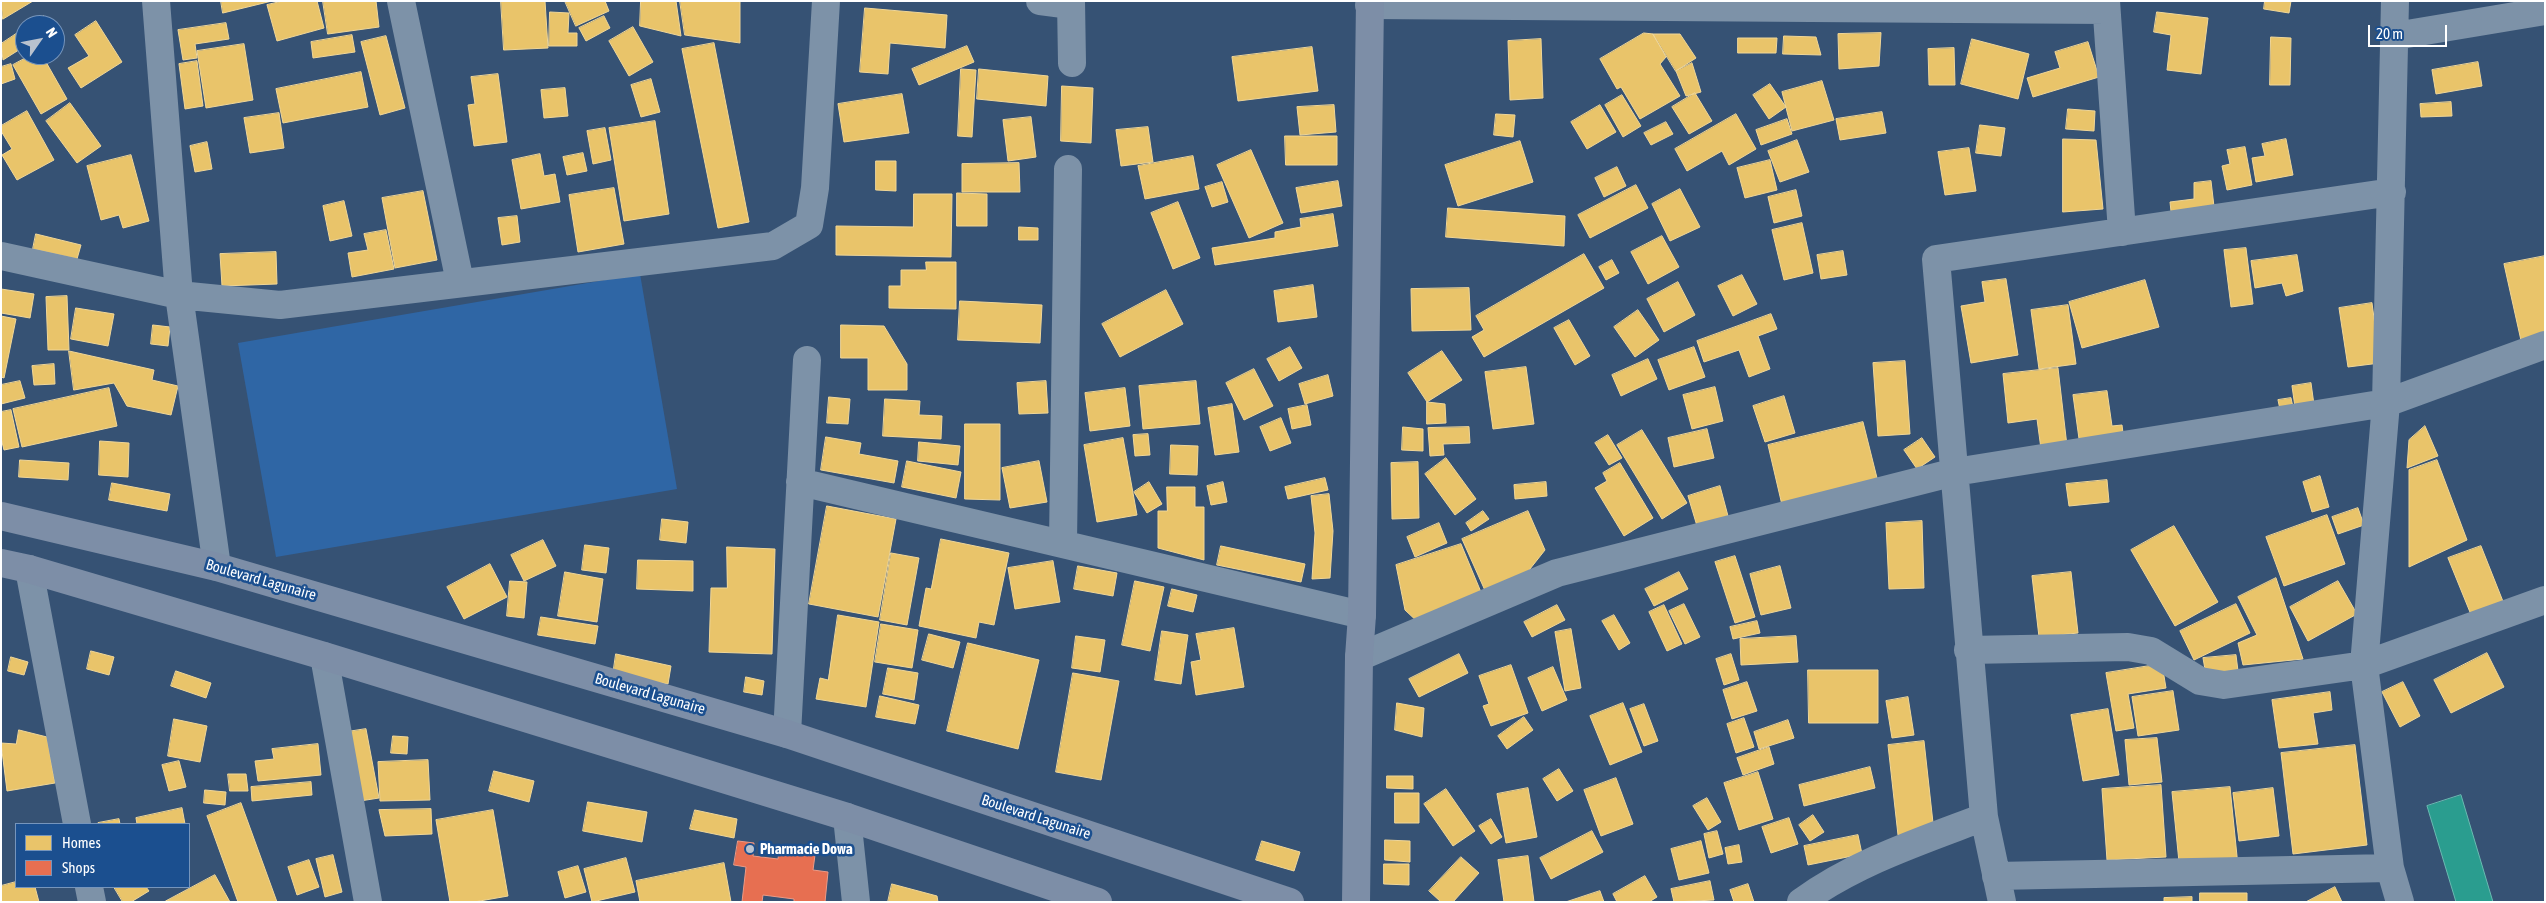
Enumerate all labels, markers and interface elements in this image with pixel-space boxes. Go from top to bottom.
north arrow [15,15,65,65]
scale bar [2371,15,2450,47]
text: N [43,25,61,40]
text: 20 m [2376,25,2403,42]
street label: Boulevard Lagunaire [204,556,318,604]
street label: Boulevard Lagunaire [593,670,707,718]
street label: Boulevard Lagunaire [979,791,1093,843]
legend [15,823,190,888]
text: Homes [62,834,101,851]
place label: Pharmacie Dowa [760,840,853,858]
marker: Pharmacie Dowa [744,843,756,855]
text: Shops [62,859,95,876]

